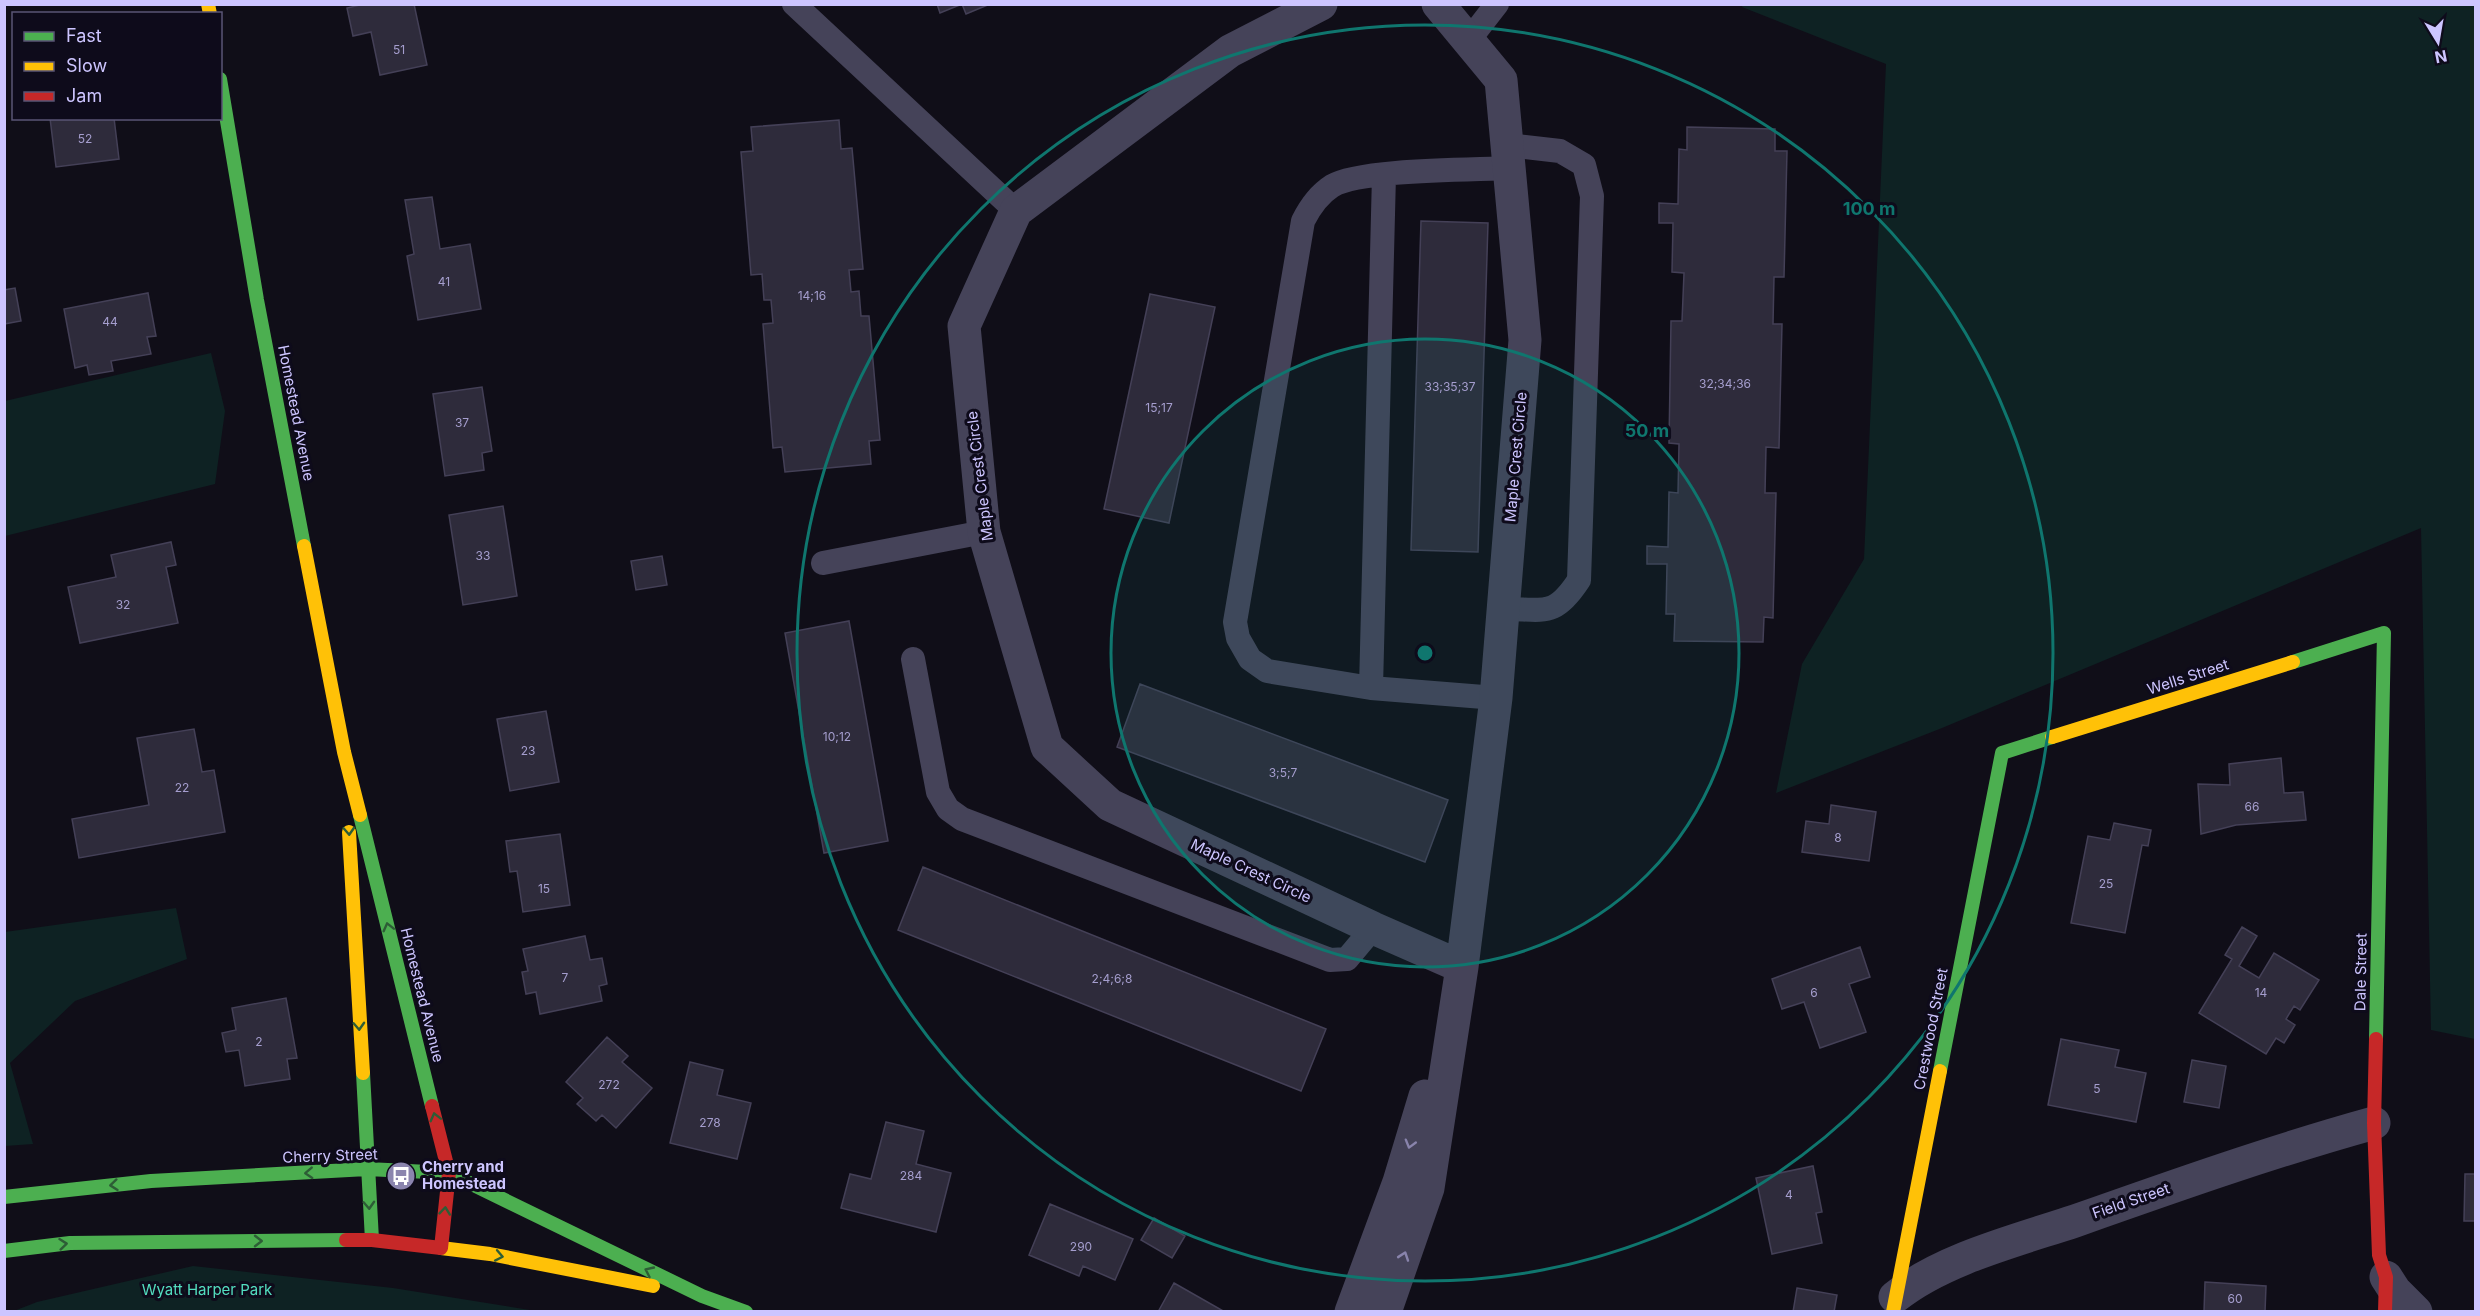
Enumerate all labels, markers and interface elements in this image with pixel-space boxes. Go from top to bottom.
legend [12,12,222,120]
north arrow [2408,12,2468,72]
text: Fast [66,25,102,46]
house number: 51 [393,42,405,57]
text: N [2433,46,2449,68]
text: Slow [66,55,107,76]
text: Jam [66,85,102,106]
house number: 52 [78,131,92,146]
text: 100 m [1843,198,1895,219]
house number: 41 [438,274,450,289]
house number: 14;16 [798,288,826,303]
house number: 44 [102,314,118,329]
street label: Homestead Avenue [274,343,319,483]
house number: 32;34;36 [1699,376,1751,391]
house number: 33;35;37 [1425,379,1476,394]
street label: Maple Crest Circle [1500,391,1531,523]
house number: 15;17 [1145,400,1173,415]
street label: Maple Crest Circle [962,410,997,542]
house number: 37 [455,415,469,430]
text: 50 m [1625,420,1669,441]
house number: 33 [476,548,490,563]
house number: 32 [116,597,130,612]
centre of rings [1415,643,1435,663]
street label: Wells Street [2145,654,2231,699]
house number: 10;12 [823,729,851,744]
house number: 23 [521,743,535,758]
house number: 3;5;7 [1269,765,1298,780]
house number: 22 [175,780,189,795]
house number: 66 [2245,799,2259,814]
one-way arrow [342,827,355,836]
house number: 8 [1834,830,1842,845]
street label: Maple Crest Circle [1188,834,1315,907]
house number: 25 [2099,876,2113,891]
house number: 15 [538,881,550,896]
one-way arrow [382,923,395,933]
street label: Homestead Avenue [397,926,448,1064]
street label: Dale Street [2350,933,2371,1011]
street label: Crestwood Street [1909,966,1952,1092]
house number: 7 [562,970,569,985]
house number: 2;4;6;8 [1092,971,1132,986]
house number: 6 [1810,985,1818,1000]
house number: 14 [2255,985,2268,1000]
one-way arrow [353,1022,366,1031]
house number: 2 [255,1034,263,1049]
house number: 272 [598,1077,620,1092]
house number: 5 [2093,1081,2101,1096]
one-way arrow [429,1112,442,1122]
house number: 278 [699,1115,721,1130]
one-way arrow [1405,1139,1418,1149]
street label: Cherry Street [282,1144,378,1167]
place label: Cherry and Homestead [422,1157,506,1193]
bus stop icon: Cherry and Homestead [385,1160,417,1192]
one-way arrow [304,1166,313,1179]
house number: 284 [900,1168,922,1183]
one-way arrow [110,1178,119,1191]
street label: Field Street [2090,1178,2172,1223]
house number: 4 [1785,1187,1793,1202]
one-way arrow [363,1200,376,1209]
one-way arrow [438,1206,451,1215]
one-way arrow [253,1235,262,1247]
one-way arrow [58,1238,67,1251]
house number: 290 [1070,1239,1092,1254]
one-way arrow [493,1249,503,1262]
one-way arrow [1397,1251,1410,1262]
one-way arrow [644,1266,655,1278]
park label: Wyatt Harper Park [142,1280,273,1299]
house number: 60 [2227,1291,2243,1306]

